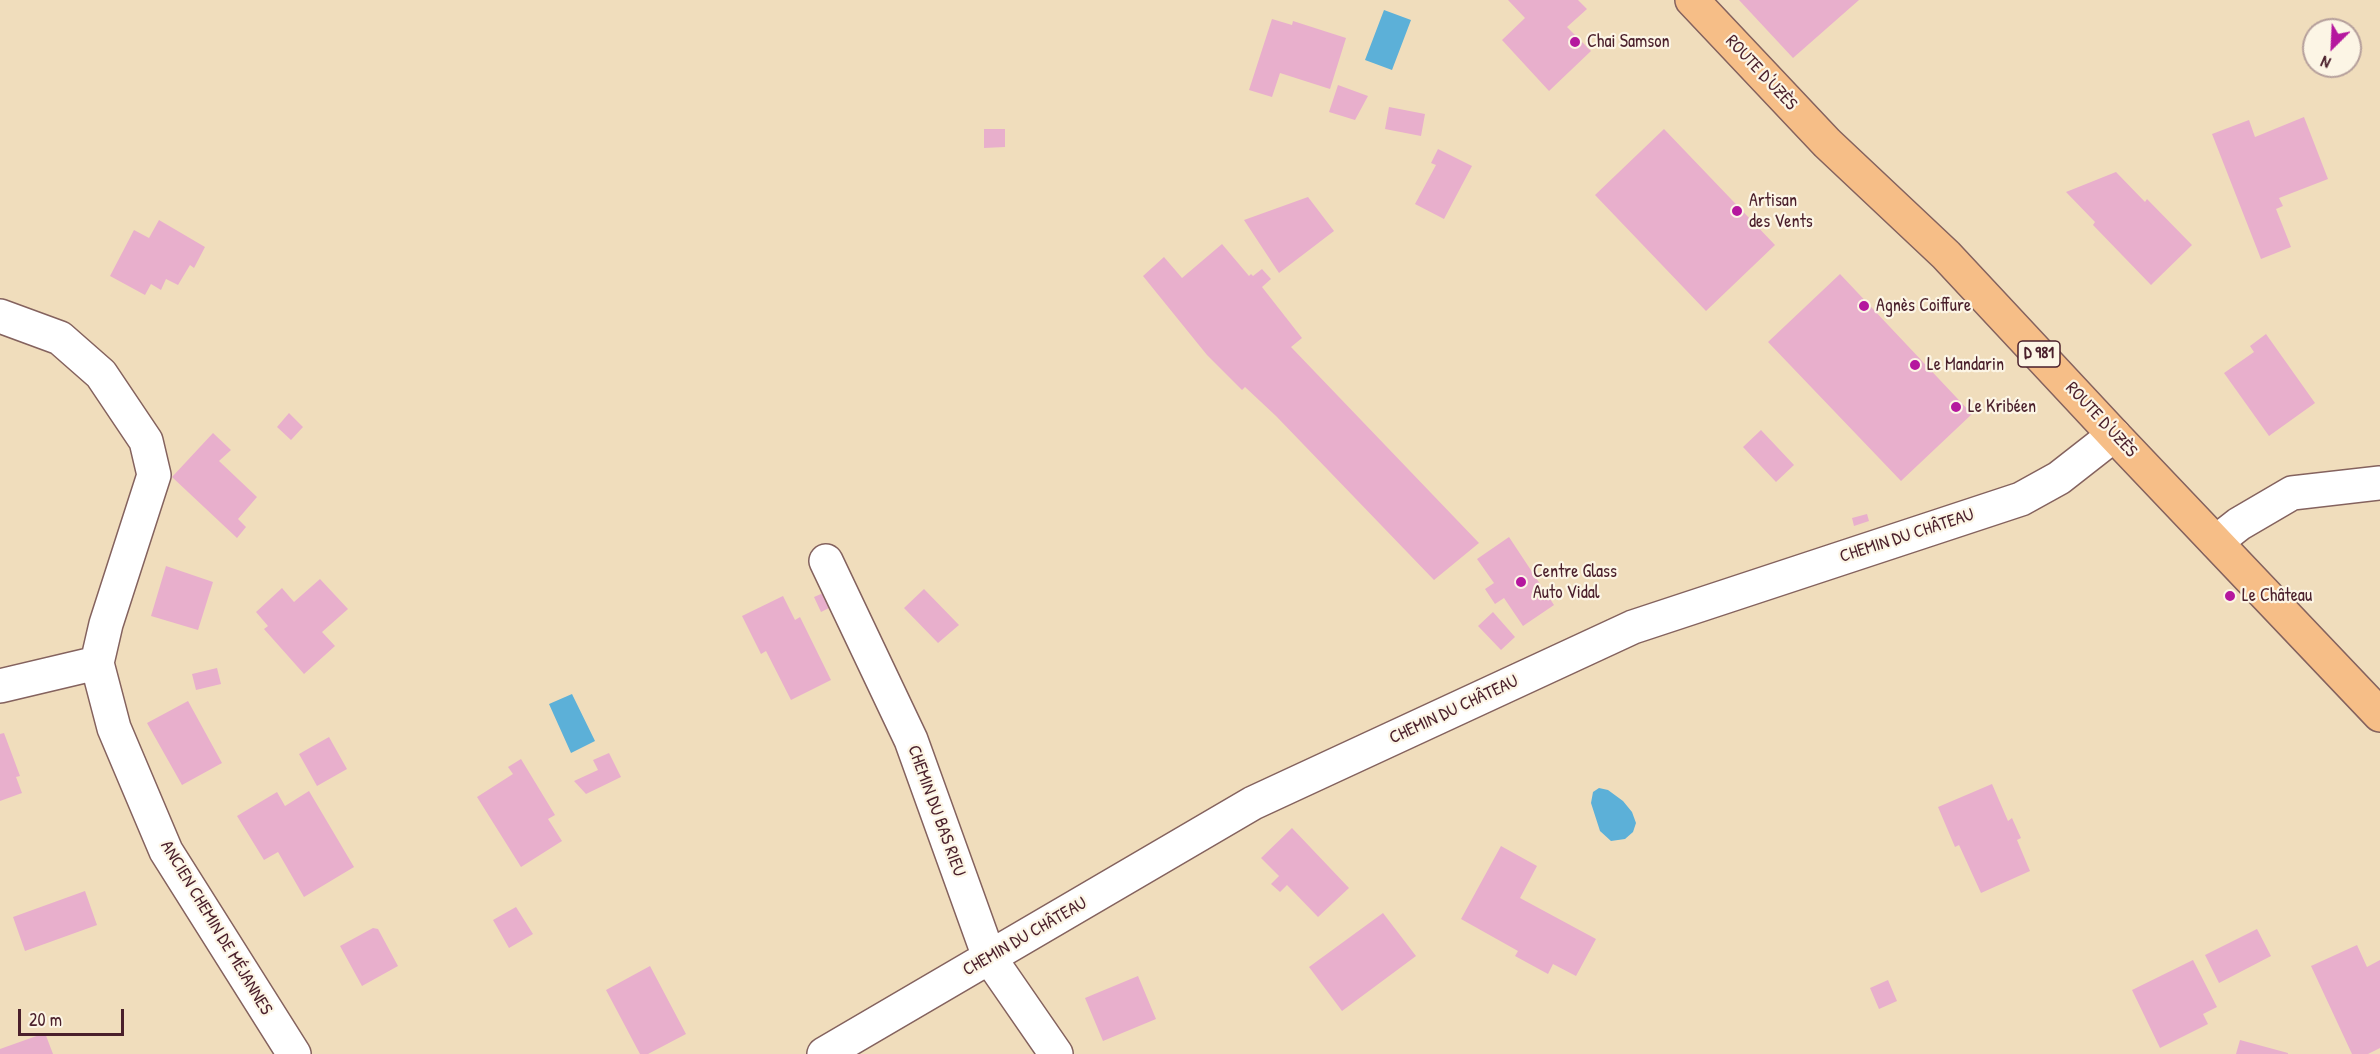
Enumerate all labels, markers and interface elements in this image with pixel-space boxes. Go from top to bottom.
north arrow [2302,18,2362,78]
place label: Chai Samson [1587,31,1670,53]
street label: ROUTE D'UZÈS [1721,31,1801,115]
marker: Chai Samson [1568,35,1582,49]
text: N [2317,51,2334,74]
place label: Artisan des Vents [1749,190,1813,232]
marker: Artisan des Vents [1730,204,1744,218]
place label: Agnès Coiffure [1876,295,1971,317]
marker: Agnès Coiffure [1857,299,1871,313]
road number: D 981 [2018,341,2060,367]
place label: Le Mandarin [1927,354,2004,376]
marker: Le Mandarin [1908,358,1922,372]
street label: ROUTE D'UZÈS [2061,378,2141,462]
place label: Le Kribéen [1968,396,2036,418]
marker: Le Kribéen [1949,400,1963,414]
street label: CHEMIN DU CHÂTEAU [1837,504,1977,568]
place label: Centre Glass Auto Vidal [1533,561,1617,604]
marker: Centre Glass Auto Vidal [1514,575,1528,589]
place label: Le Château [2242,585,2312,607]
marker: Le Château [2223,589,2237,603]
street label: CHEMIN DU CHÂTEAU [1386,671,1522,749]
street label: CHEMIN DU BAS RIEU [902,742,970,880]
street label: ANCIEN CHEMIN DE MÉJANNES [155,837,277,1019]
street label: CHEMIN DU CHÂTEAU [959,893,1091,981]
scale bar [21,997,128,1035]
text: 20 m [29,1007,62,1032]

